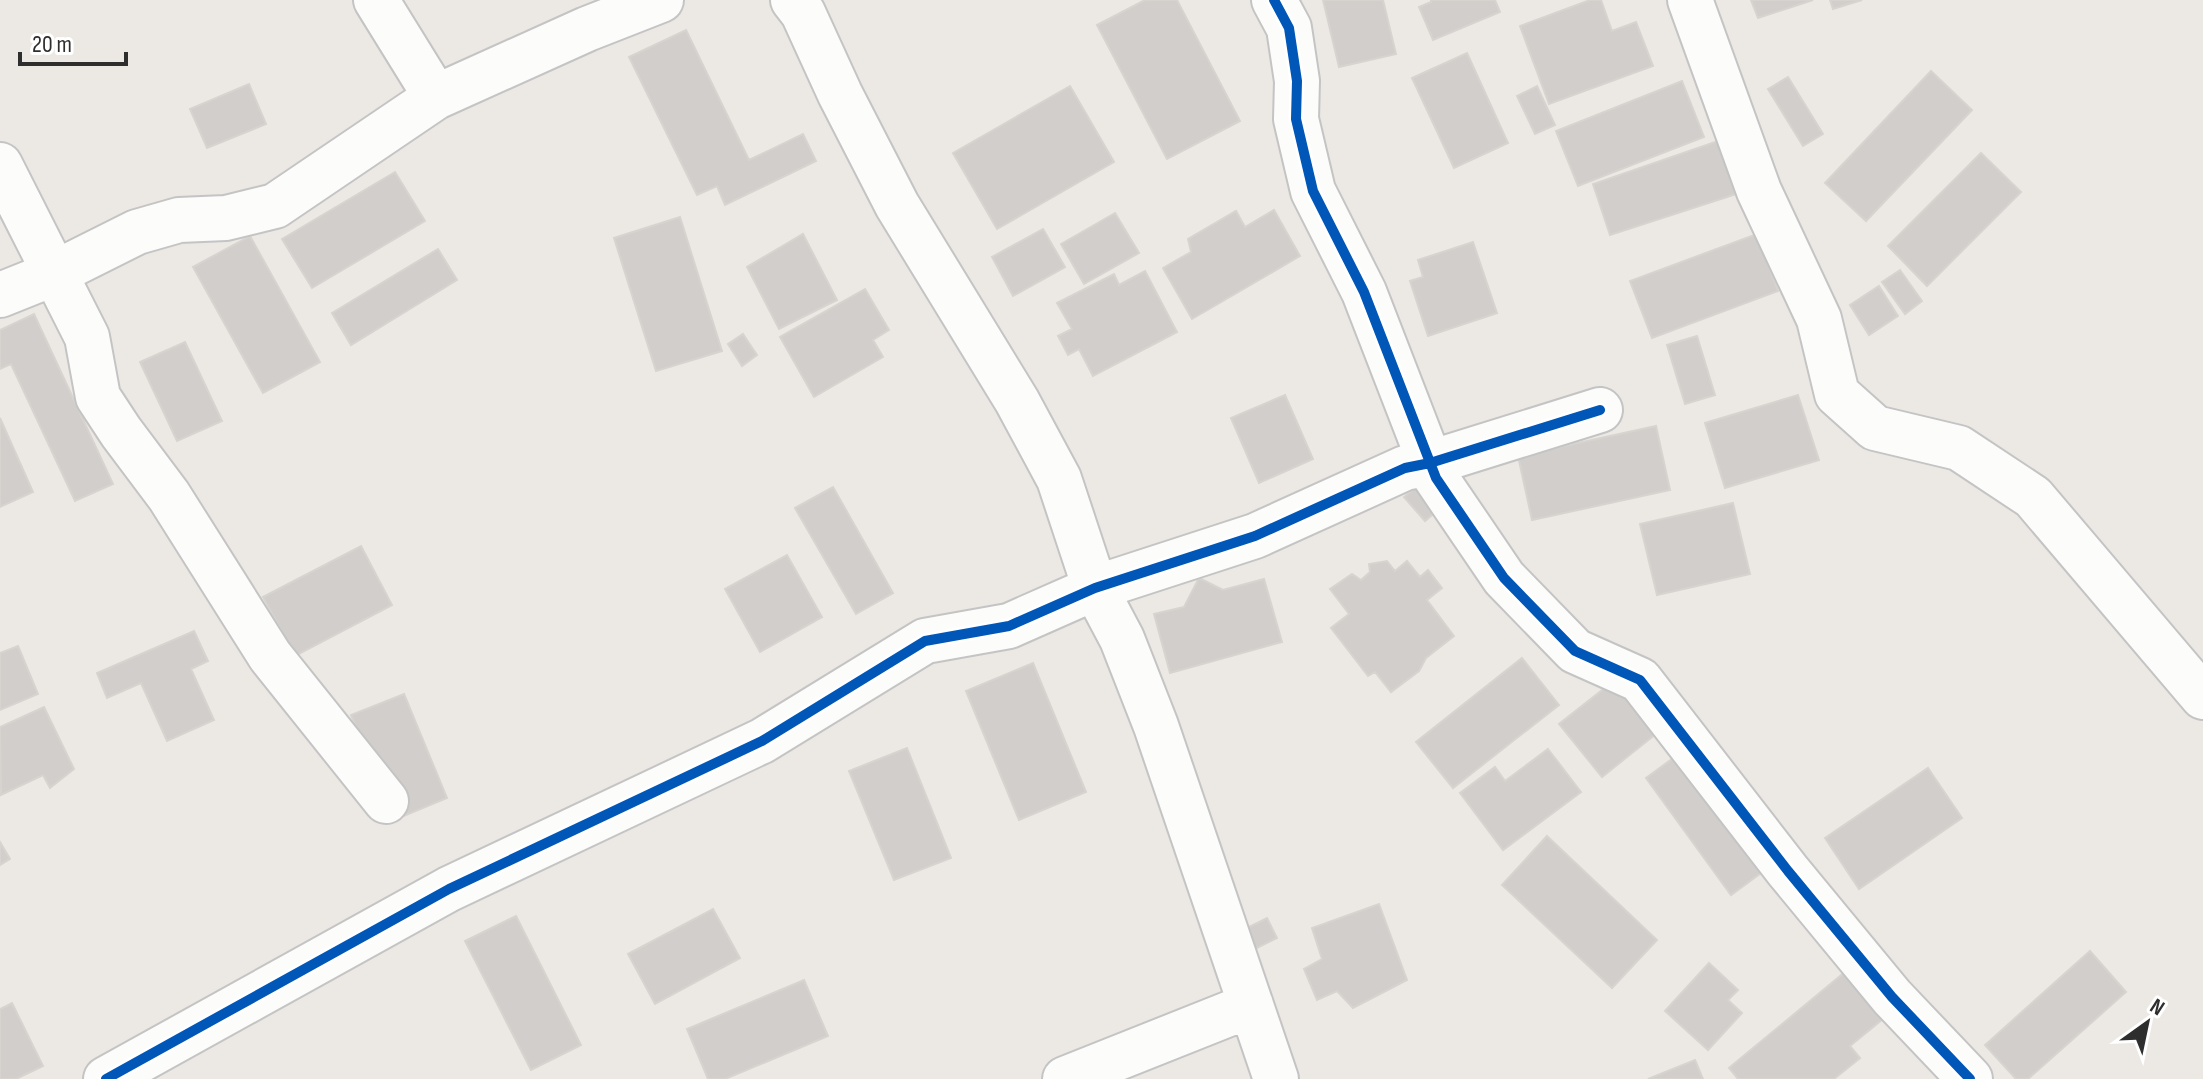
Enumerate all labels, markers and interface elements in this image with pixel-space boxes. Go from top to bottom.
scale bar [20,16,126,66]
text: 20 m [32,30,72,59]
north arrow [2107,983,2187,1063]
text: N [2145,993,2169,1022]

